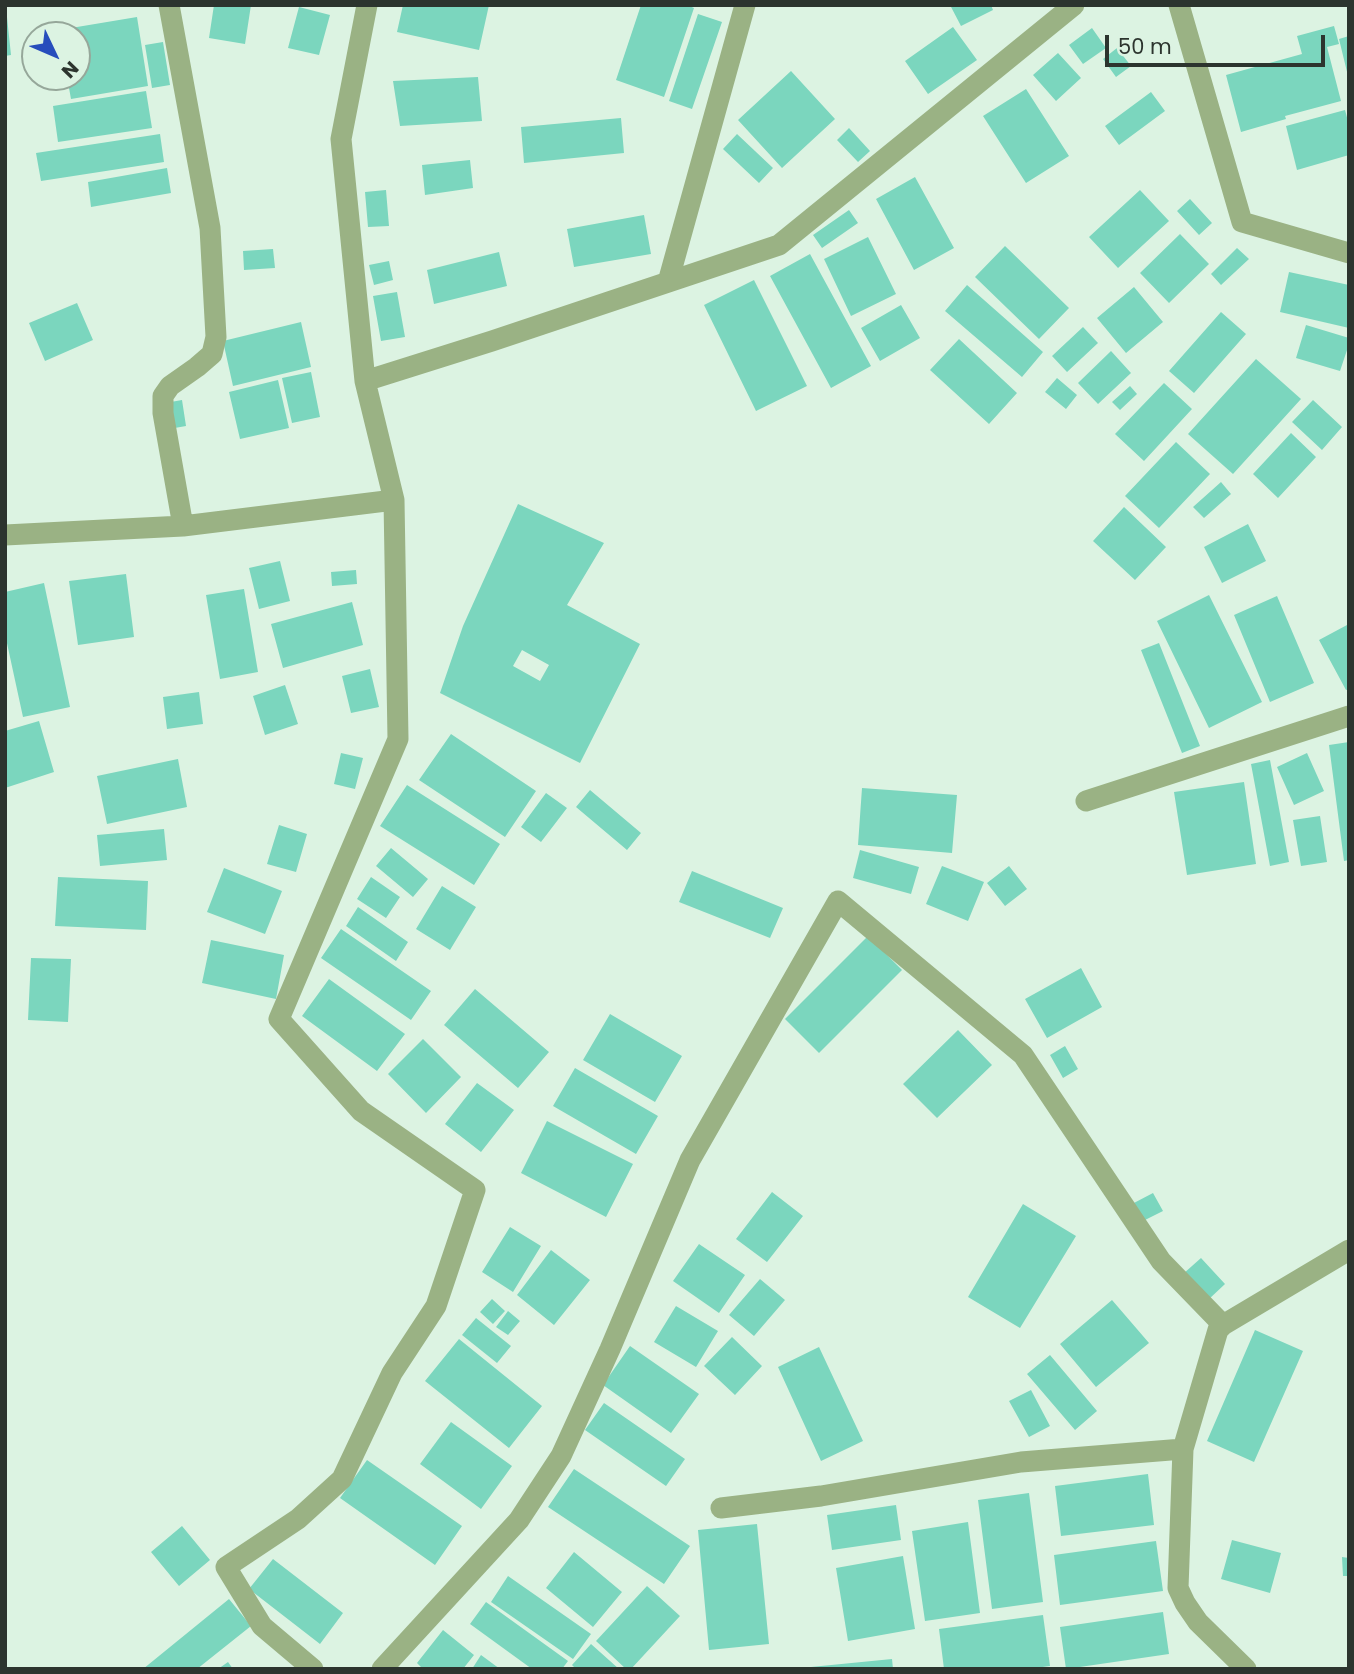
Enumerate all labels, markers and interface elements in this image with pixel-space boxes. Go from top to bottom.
north arrow [21,21,91,91]
scale bar [1109,21,1330,65]
text: 50 m [1118,32,1172,61]
text: N [55,55,85,84]

